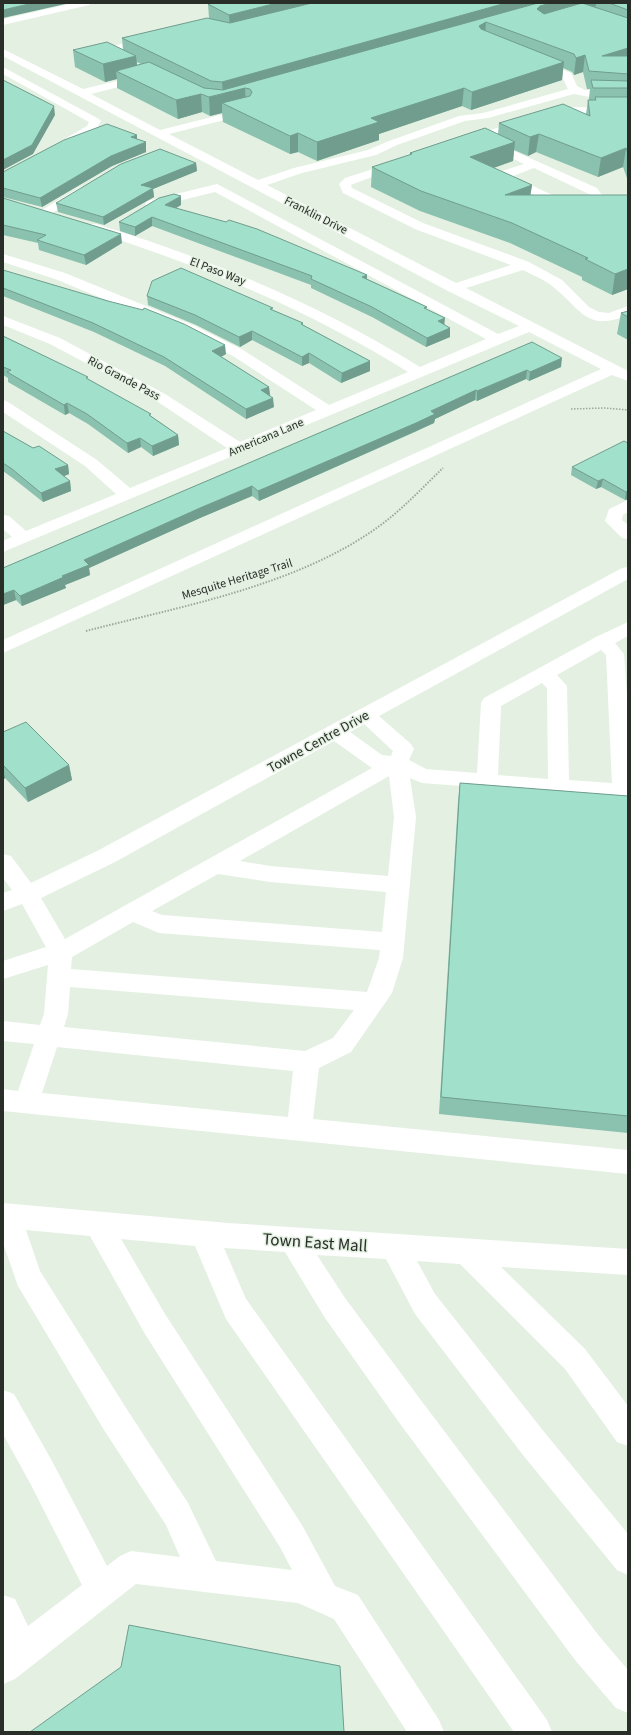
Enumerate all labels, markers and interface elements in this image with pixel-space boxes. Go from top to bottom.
street label: Franklin Drive [281,192,350,239]
street label: El Paso Way [187,253,249,290]
street label: Rio Grande Pass [84,352,163,405]
street label: Americana Lane [226,414,307,461]
street label: Mesquite Heritage Trail [180,555,295,604]
street label: Towne Centre Drive [264,706,373,778]
street label: Town East Mall [262,1227,368,1259]

